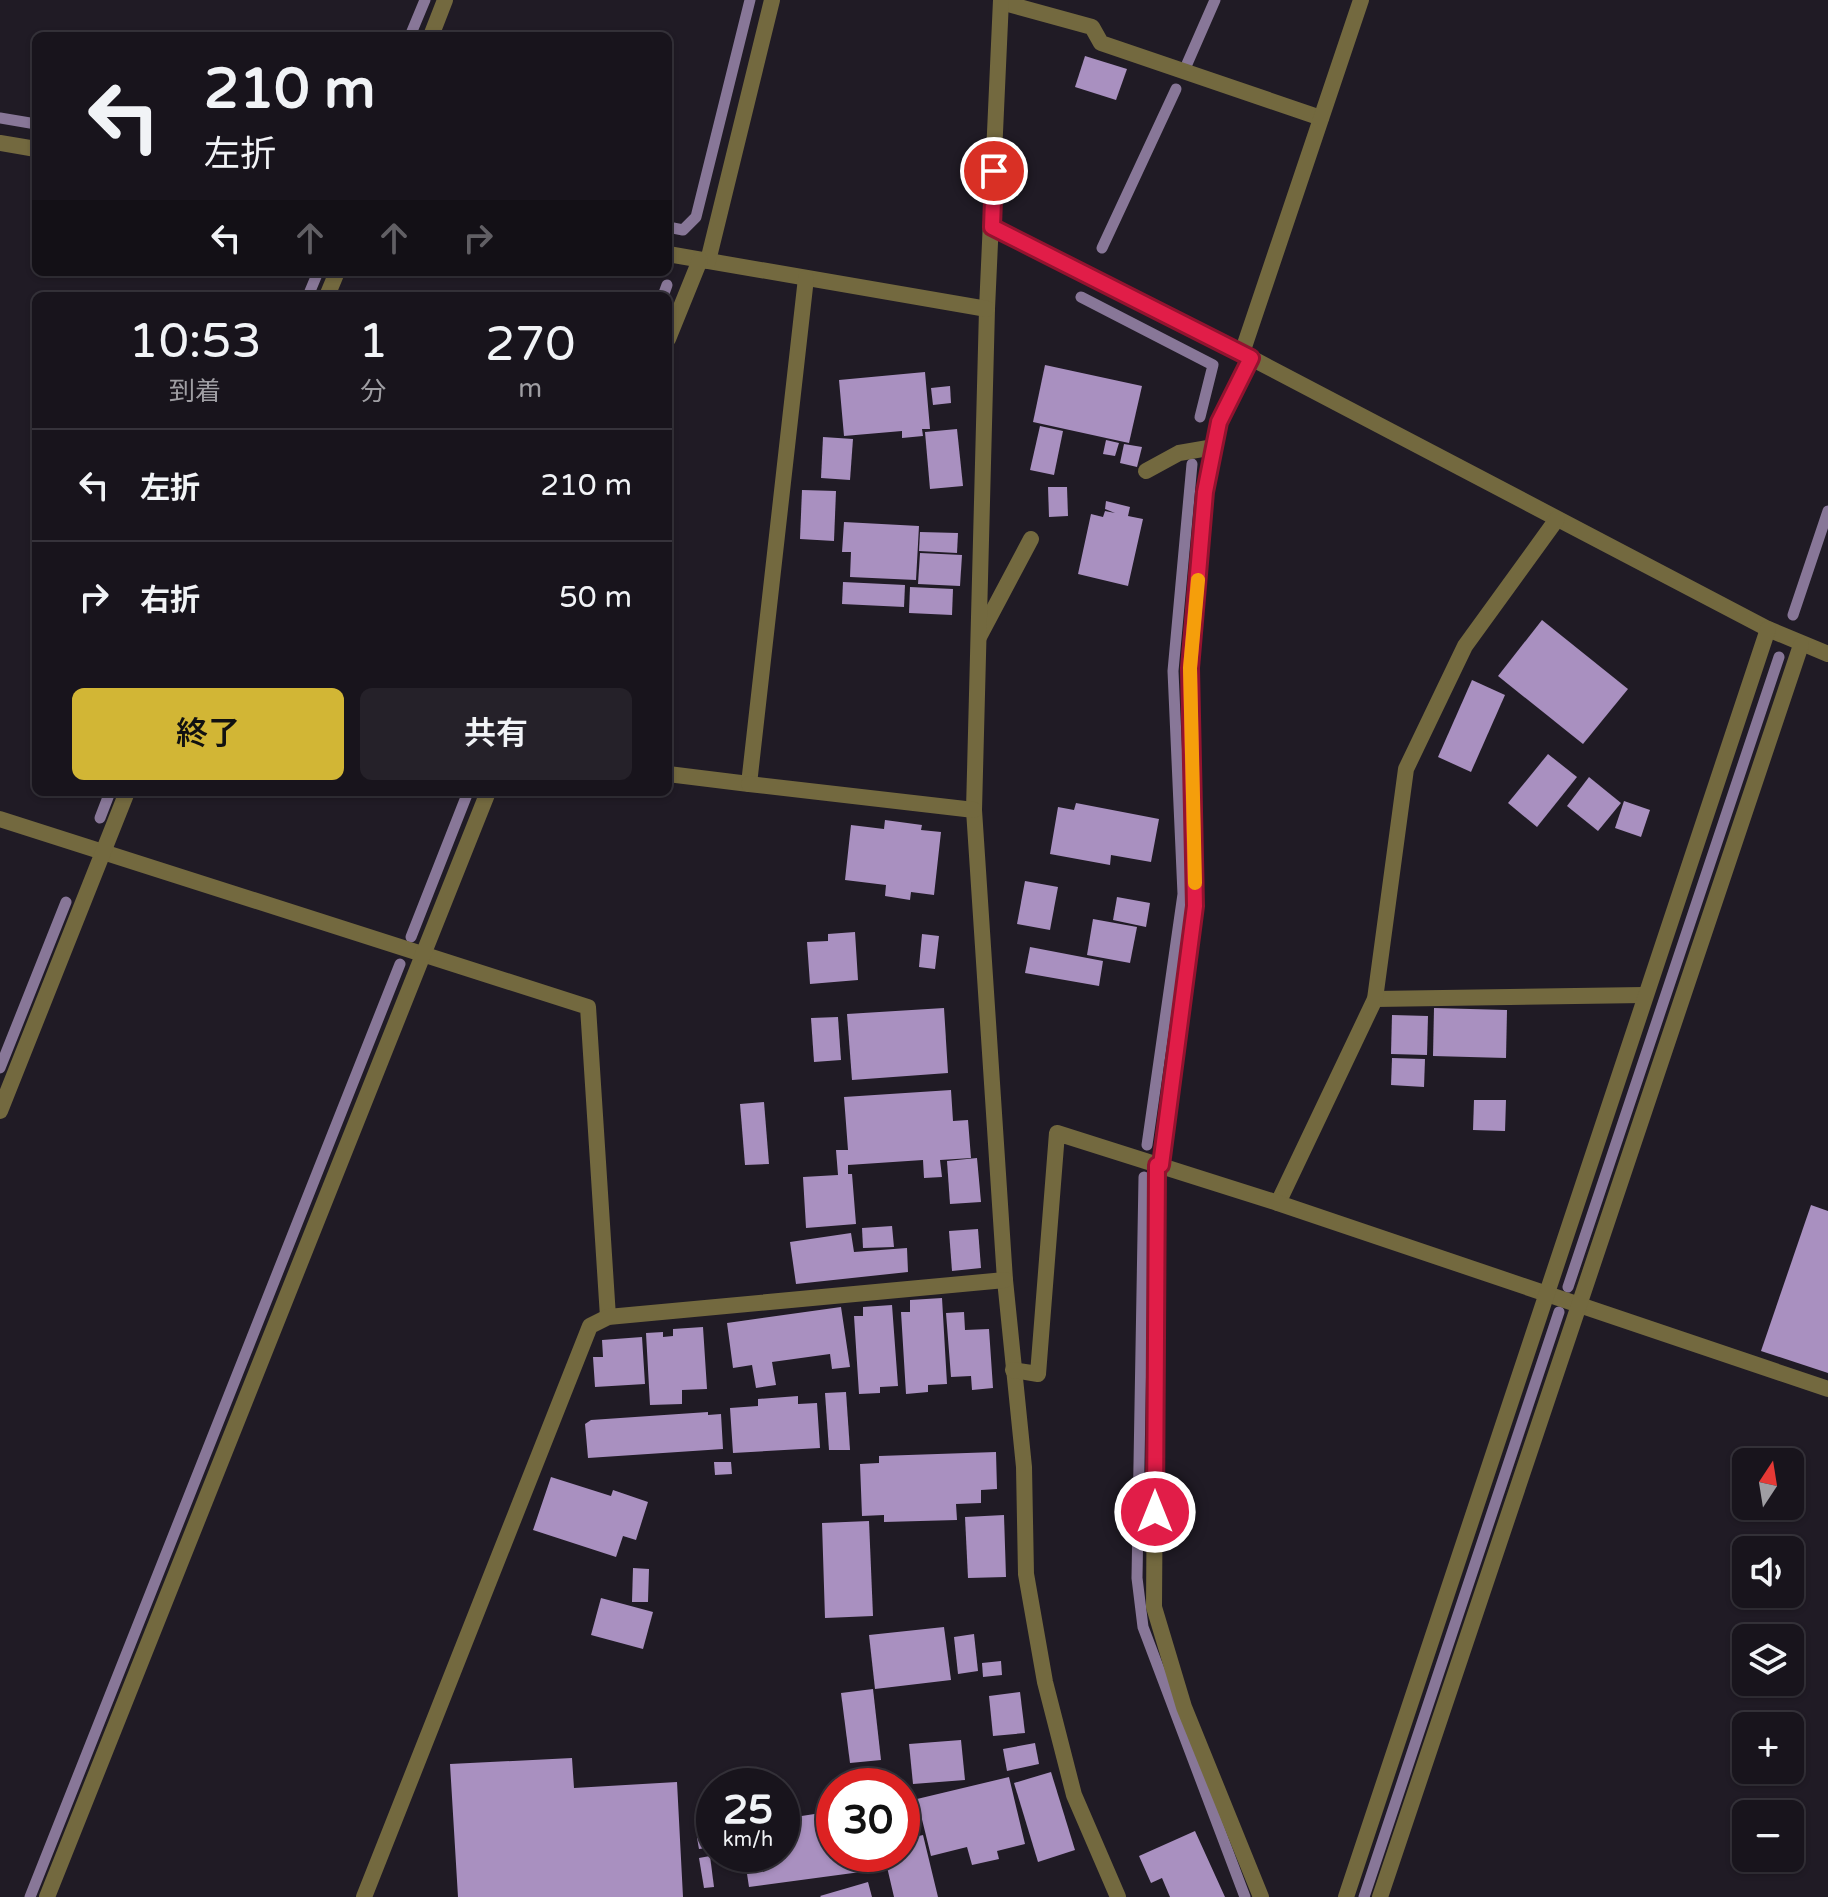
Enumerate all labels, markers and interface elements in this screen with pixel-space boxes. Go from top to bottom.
text: 210 m [204,56,375,123]
icon: left [72,64,176,168]
text: 左折 [204,133,276,176]
pin [960,137,1028,205]
icon: arrive [972,149,1016,193]
icon: left [204,216,248,260]
icon: ahead [288,216,332,260]
icon: ahead [372,216,416,260]
icon: right [456,216,500,260]
text: 10:53 [129,313,262,371]
text: 1 [358,313,388,371]
text: 270 [485,316,575,374]
text: m [518,373,542,404]
text: 到着 [169,376,221,407]
text: 分 [360,376,386,407]
icon: left [72,463,116,507]
text: 210 m [540,467,632,504]
text: 左折 [140,470,200,507]
icon: right [72,575,116,619]
text: 50 m [559,579,632,616]
text: 右折 [140,582,200,619]
button: 終了 [72,688,344,780]
button: 共有 [360,688,632,780]
north arrow [1732,1448,1804,1520]
map controls [1732,1448,1804,1872]
position arrow [1113,1470,1197,1554]
button: sound [1732,1536,1804,1608]
button: layers [1732,1624,1804,1696]
button: + [1732,1712,1804,1784]
speed limit sign: 30 [816,1768,920,1872]
text: 25 [723,1786,773,1834]
button: − [1732,1800,1804,1872]
text: km/h [723,1828,773,1852]

